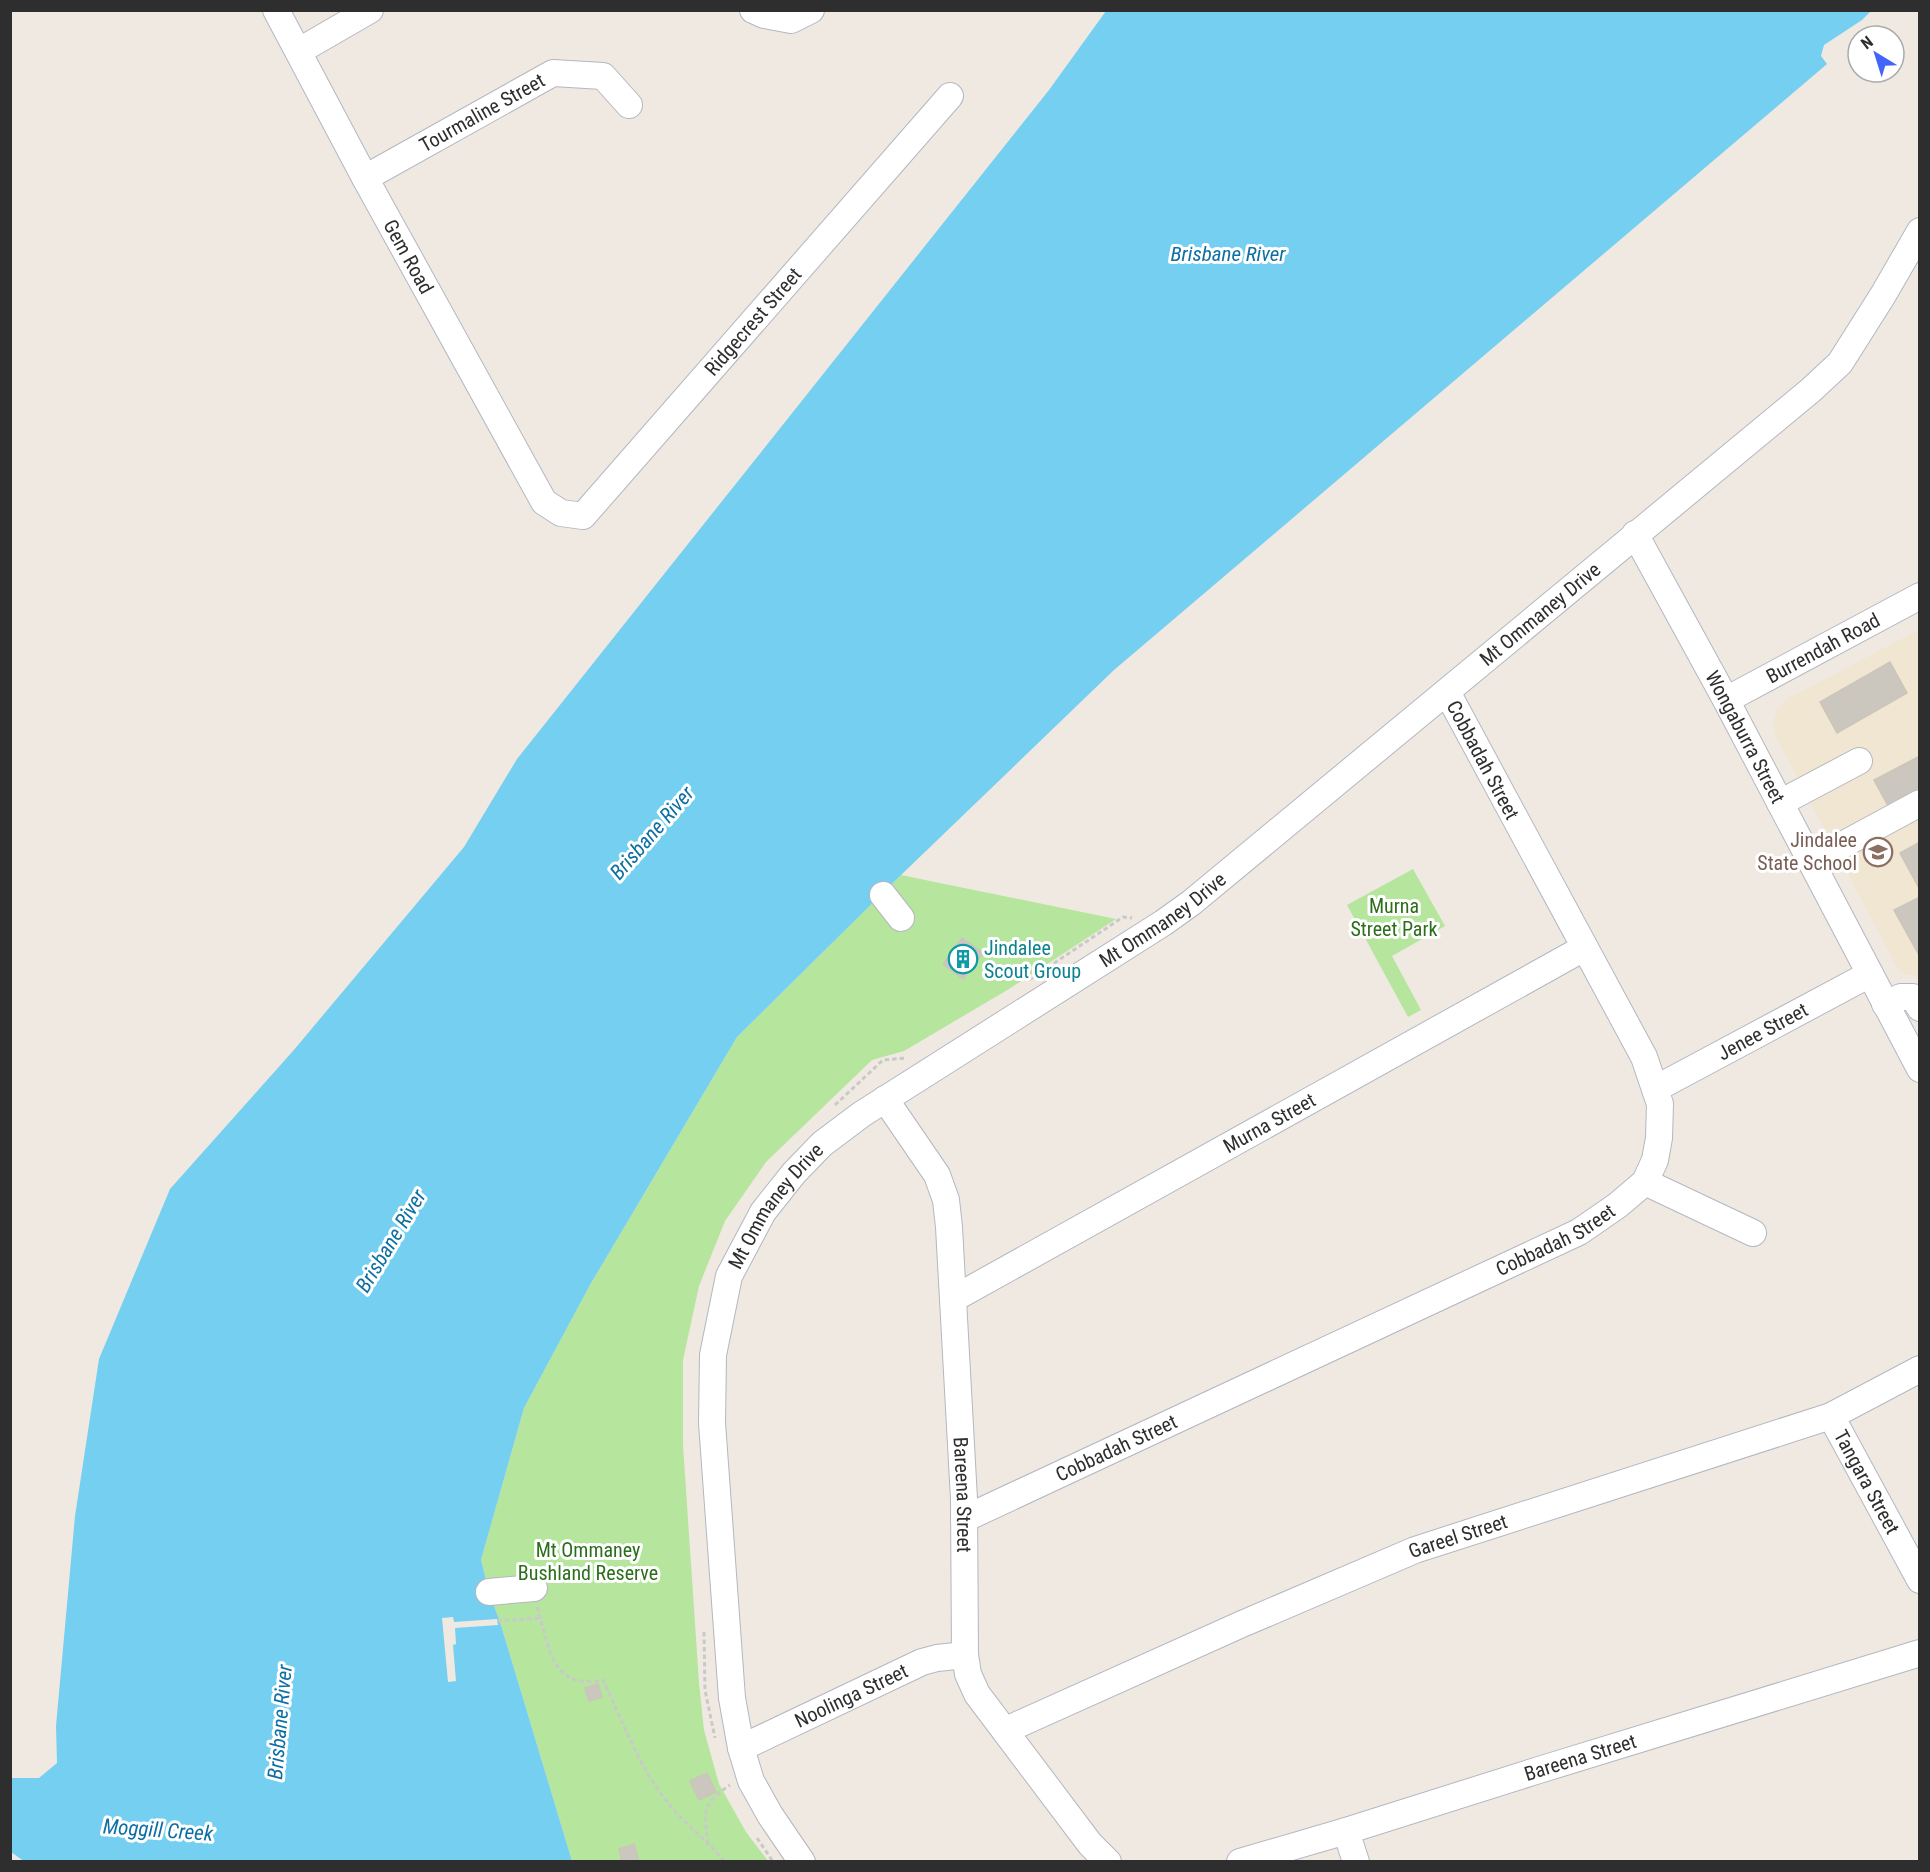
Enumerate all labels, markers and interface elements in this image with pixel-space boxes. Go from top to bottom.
north arrow [1846,24,1906,84]
text: N [1857,32,1877,53]
street label: Tourmaline Street [415,68,549,157]
street label: Gem Road [378,215,439,298]
water label: Brisbane River [1170,242,1286,266]
street label: Ridgecrest Street [699,263,807,380]
street label: Mt Ommaney Drive [1475,557,1605,671]
street label: Burrendah Road [1762,608,1884,688]
street label: Wongaburra Street [1700,667,1790,807]
street label: Cobbadah Street [1442,696,1524,824]
water label: Brisbane River [605,781,699,884]
place label: Jindalee State School [1757,828,1857,875]
school or university icon: Jindalee State School [1862,836,1894,868]
street label: Mt Ommaney Drive [1095,867,1231,972]
park label: Murna Street Park [1350,894,1438,941]
place label: Jindalee Scout Group [984,936,1081,983]
building icon: Jindalee Scout Group [947,943,979,975]
street label: Jenee Street [1713,998,1812,1065]
street label: Murna Street [1219,1088,1320,1158]
street label: Mt Ommaney Drive [723,1138,828,1273]
water label: Brisbane River [351,1185,431,1297]
street label: Cobbadah Street [1492,1199,1620,1281]
street label: Cobbadah Street [1052,1409,1181,1487]
street label: Tangara Street [1829,1426,1905,1538]
street label: Bareena Street [949,1436,976,1553]
street label: Gareel Street [1405,1509,1510,1563]
park label: Mt Ommaney Bushland Reserve [518,1538,658,1585]
street label: Noolinga Street [791,1659,912,1733]
water label: Brisbane River [263,1663,297,1780]
street label: Bareena Street [1521,1729,1639,1786]
water label: Moggill Creek [102,1814,215,1846]

